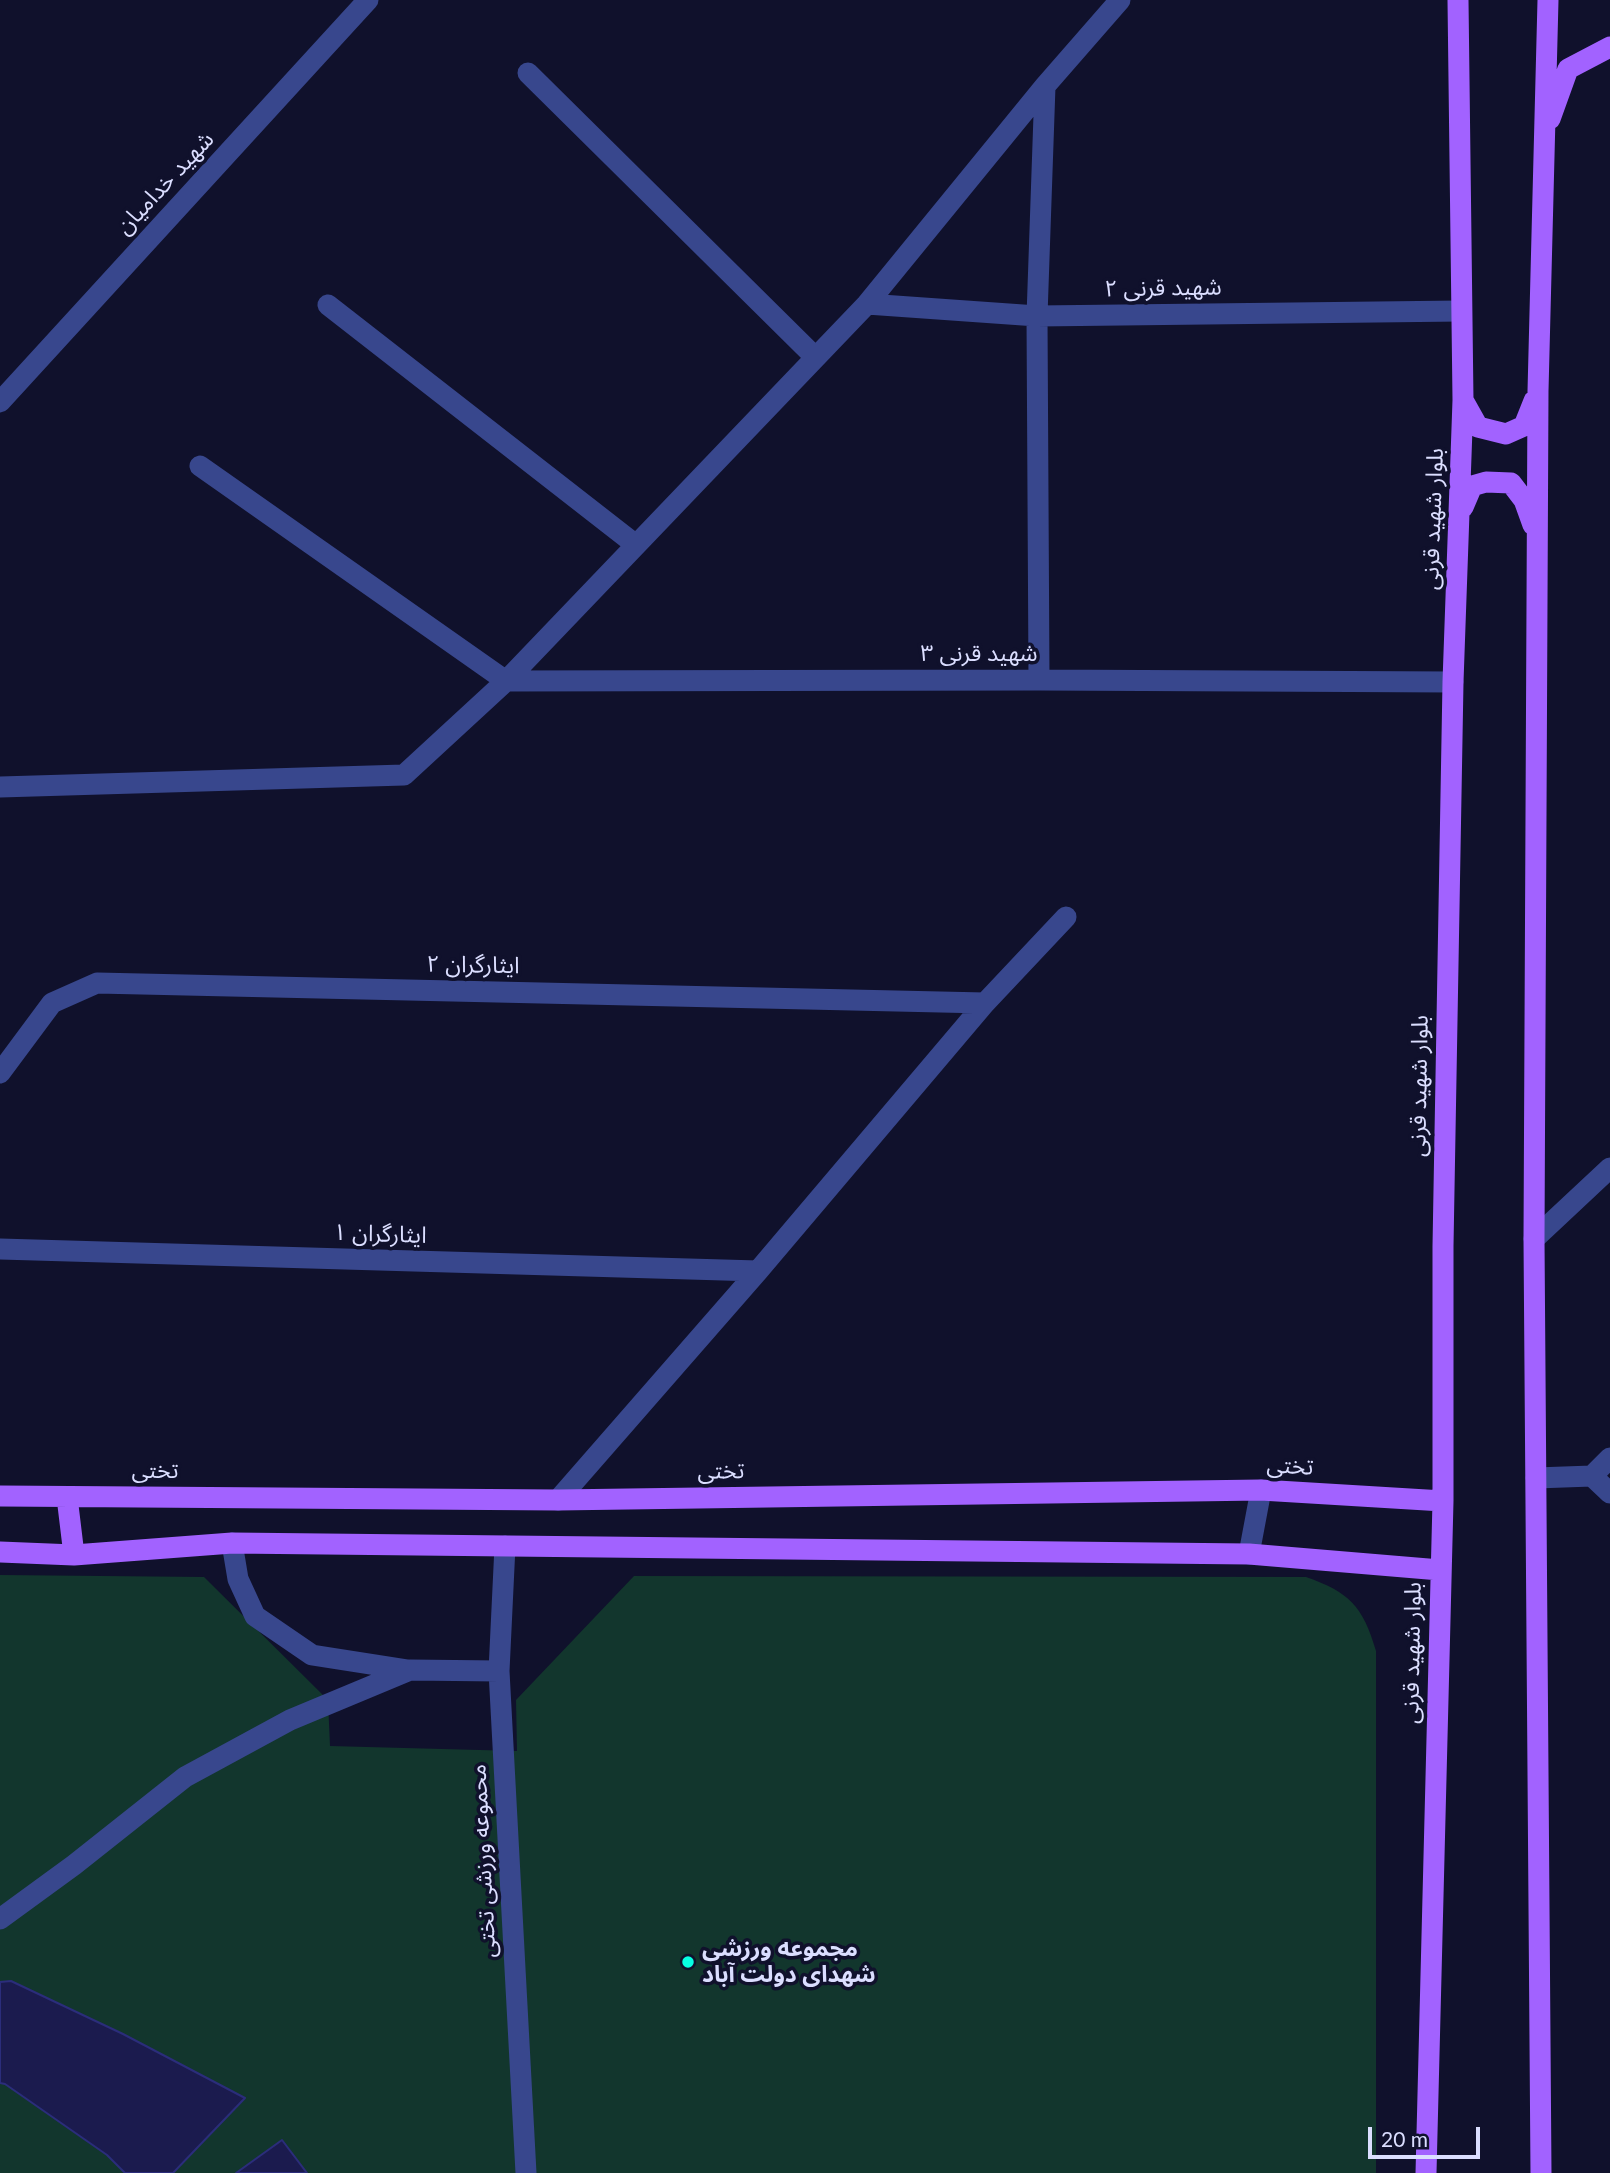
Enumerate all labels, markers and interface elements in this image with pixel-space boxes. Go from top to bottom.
street label: شهید خدامیان [110,126,220,240]
street label: شهید قرنی ۲ [1104,273,1222,303]
street label: بلوار شهید قرنی [1417,448,1449,590]
street label: شهید قرنی ۳ [920,640,1038,668]
street label: ایثارگران ۲ [426,950,520,980]
street label: بلوار شهید قرنی [1404,1015,1434,1157]
street label: ایثارگران ۱ [333,1219,427,1249]
street label: تختی [1266,1451,1314,1481]
street label: تختی [131,1457,179,1485]
street label: تختی [697,1457,745,1485]
street label: بلوار شهید قرنی [1397,1582,1427,1724]
street label: محموعه ورزشی تختی [464,1763,502,1959]
place label: مجموعه ورزشی شهدای دولت آباد [702,1935,876,1989]
marker: مجموعه ورزشی شهدای دولت آباد [680,1954,696,1970]
scale bar [1372,2114,1484,2158]
text: 20 m [1381,2126,1428,2151]

